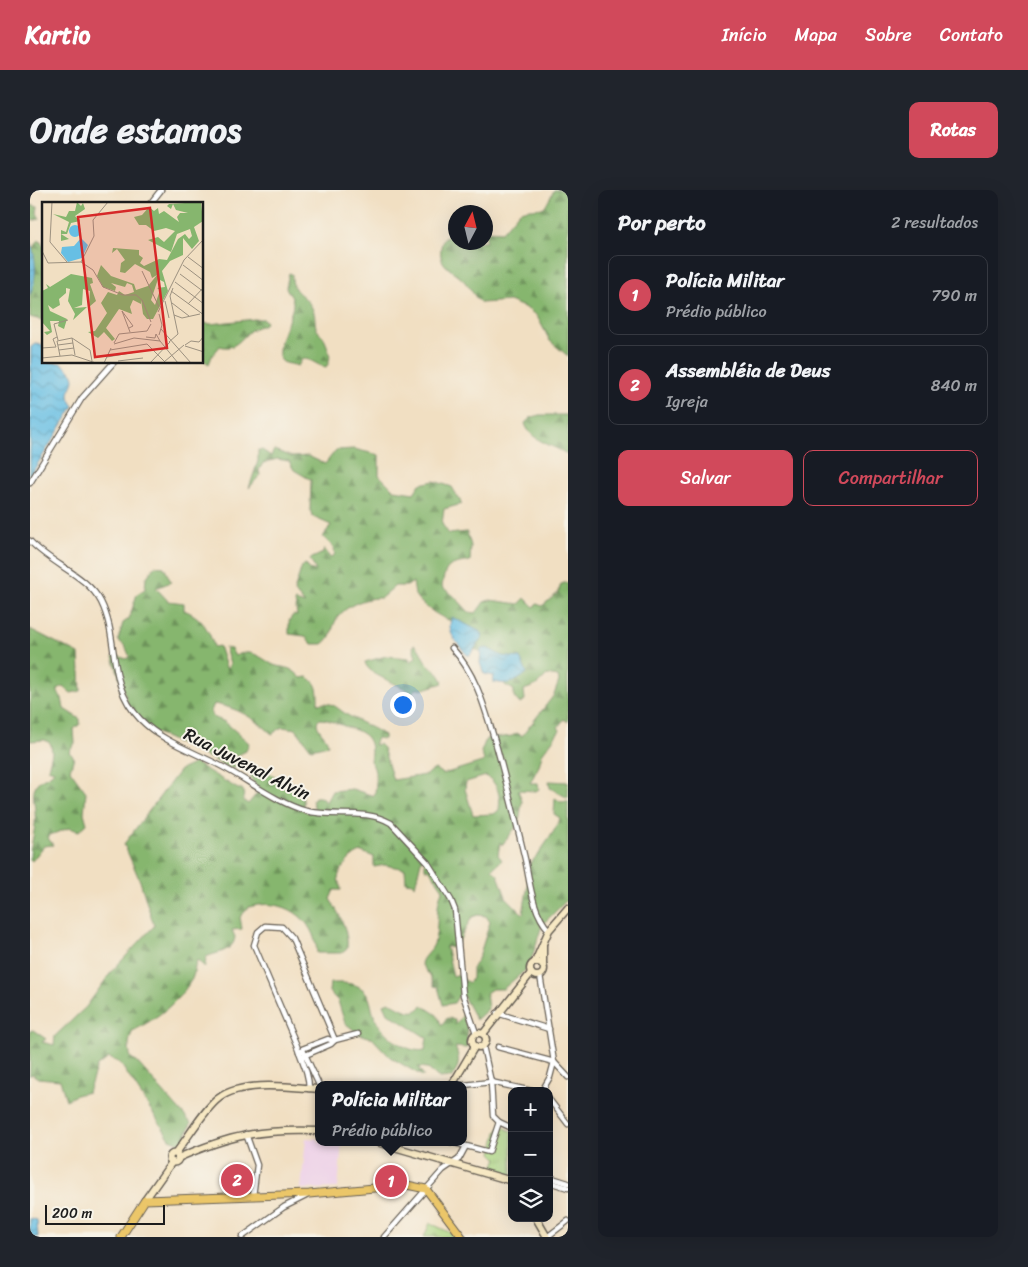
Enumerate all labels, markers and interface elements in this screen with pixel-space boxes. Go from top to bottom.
text: Kartio [25,14,90,56]
text: Início [722,19,767,51]
text: Mapa [795,19,837,51]
text: Sobre [865,19,912,51]
text: Contato [940,19,1003,51]
text: Onde estamos [30,99,241,161]
button: Rotas [909,102,998,158]
inset map [42,202,204,364]
text: Por perto [618,204,706,242]
north arrow [448,205,493,250]
text: 2 resultados [891,208,978,237]
text: Polícia Militar [666,264,784,297]
text: 1 [632,281,638,310]
text: 790 m [931,281,977,310]
text: Prédio público [666,297,767,326]
text: Assembléia de Deus [666,354,830,387]
text: 2 [630,371,640,400]
text: 840 m [931,371,977,400]
text: Igreja [666,387,708,416]
button: Salvar [618,450,793,506]
button: Compartilhar [803,450,978,506]
your location [390,692,416,718]
street label: Rua Juvenal Alvin [178,718,316,810]
popup [315,1081,467,1146]
text: Polícia Militar [332,1083,450,1116]
map controls [508,1087,553,1222]
button: + [508,1087,553,1132]
text: Prédio público [332,1116,432,1145]
button: − [508,1132,553,1177]
pin: 2 [221,1161,253,1199]
pin: 1 [375,1162,407,1200]
button: layers [508,1177,553,1222]
text: 200 m [52,1201,92,1226]
scale bar [45,1202,165,1225]

